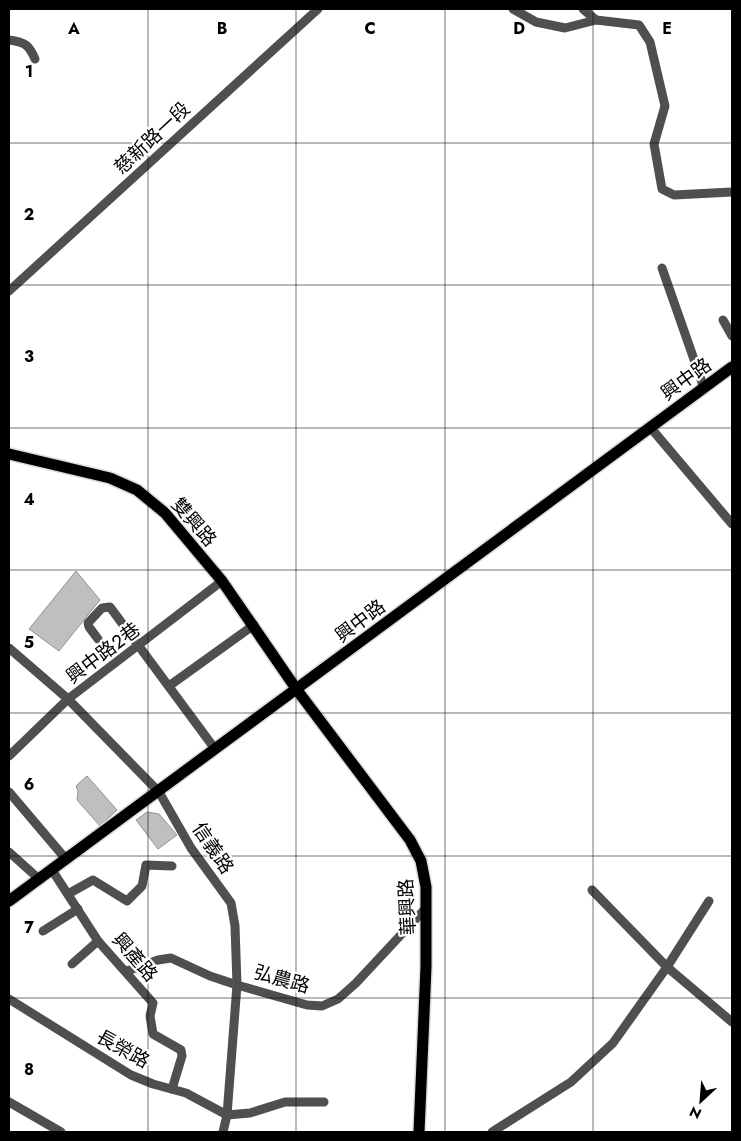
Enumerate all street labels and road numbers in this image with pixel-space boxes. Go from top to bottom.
street label: 慈新路一段 [108,96,196,180]
street label: 興中路 [655,351,717,407]
street label: 雙興路 [165,492,223,552]
street label: 興中路 [329,593,391,649]
street label: 興中路2巷 [60,616,146,690]
street label: 信義路 [186,817,240,879]
street label: 華興路 [392,878,422,936]
street label: 興產路 [106,927,164,987]
street label: 弘農路 [251,958,313,1000]
street label: 長榮路 [92,1023,154,1075]

